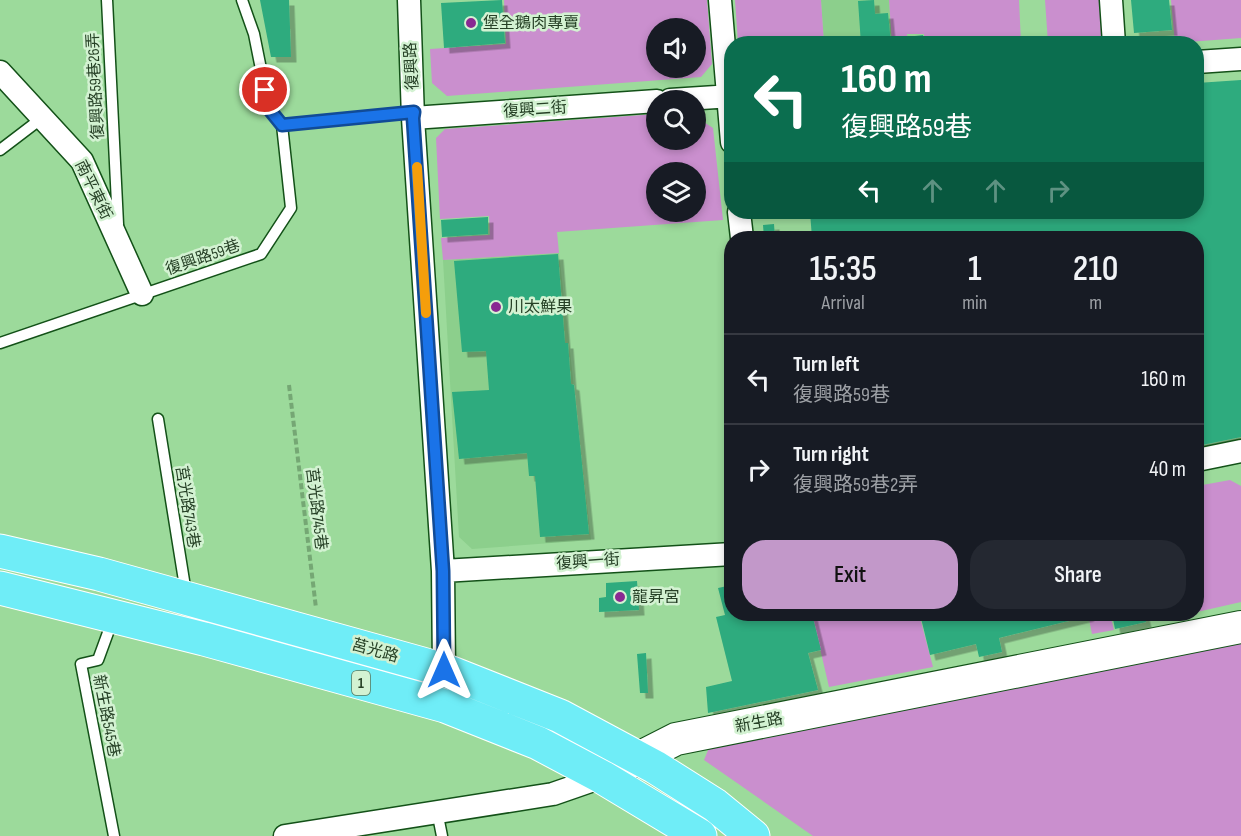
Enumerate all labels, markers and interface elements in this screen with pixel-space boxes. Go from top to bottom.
place label: 堡全鵝肉專賣 [483,14,579,33]
marker: 堡全鵝肉專賣 [464,16,478,30]
map controls [646,18,706,222]
button: sound [646,18,706,78]
street label: 復興路59巷26弄 [84,32,108,140]
street label: 復興路 [401,42,423,90]
text: 160 m [841,54,932,105]
icon: left [742,60,820,138]
pin [239,64,290,115]
icon: arrive [248,73,281,106]
button: search [646,90,706,150]
street label: 復興二街 [502,98,568,122]
text: 復興路59巷 [841,112,972,144]
street label: 南平東街 [70,157,116,223]
button: layers [646,162,706,222]
icon: left [853,174,886,207]
icon: ahead [916,174,949,207]
icon: ahead [979,174,1012,207]
icon: right [1042,174,1075,207]
street label: 復興路59巷 [163,236,243,280]
text: 15:35 [810,248,877,291]
text: 1 [968,248,982,291]
text: 210 [1073,248,1118,291]
text: Arrival [822,291,865,315]
text: min [962,291,987,315]
text: m [1089,291,1102,315]
place label: 川太鮮果 [508,298,572,317]
marker: 川太鮮果 [489,300,503,314]
text: Turn left [793,351,859,378]
icon: left [742,363,775,396]
text: 160 m [1141,366,1186,393]
text: 復興路59巷 [793,383,890,407]
text: Turn right [793,441,869,468]
icon: right [742,453,775,486]
text: 40 m [1149,456,1186,483]
street label: 莒光路743巷 [171,465,203,549]
street label: 莒光路745巷 [302,467,330,551]
text: 復興路59巷2弄 [793,473,918,497]
button: Exit [742,540,958,609]
button: Share [970,540,1186,609]
street label: 復興一街 [555,550,621,574]
place label: 龍昇宮 [632,588,680,607]
marker: 龍昇宮 [613,590,627,604]
street label: 莒光路 [349,635,401,667]
position arrow [412,638,476,702]
road number: 1 [352,671,370,695]
street label: 新生路545巷 [89,673,123,759]
street label: 新生路 [734,709,784,737]

